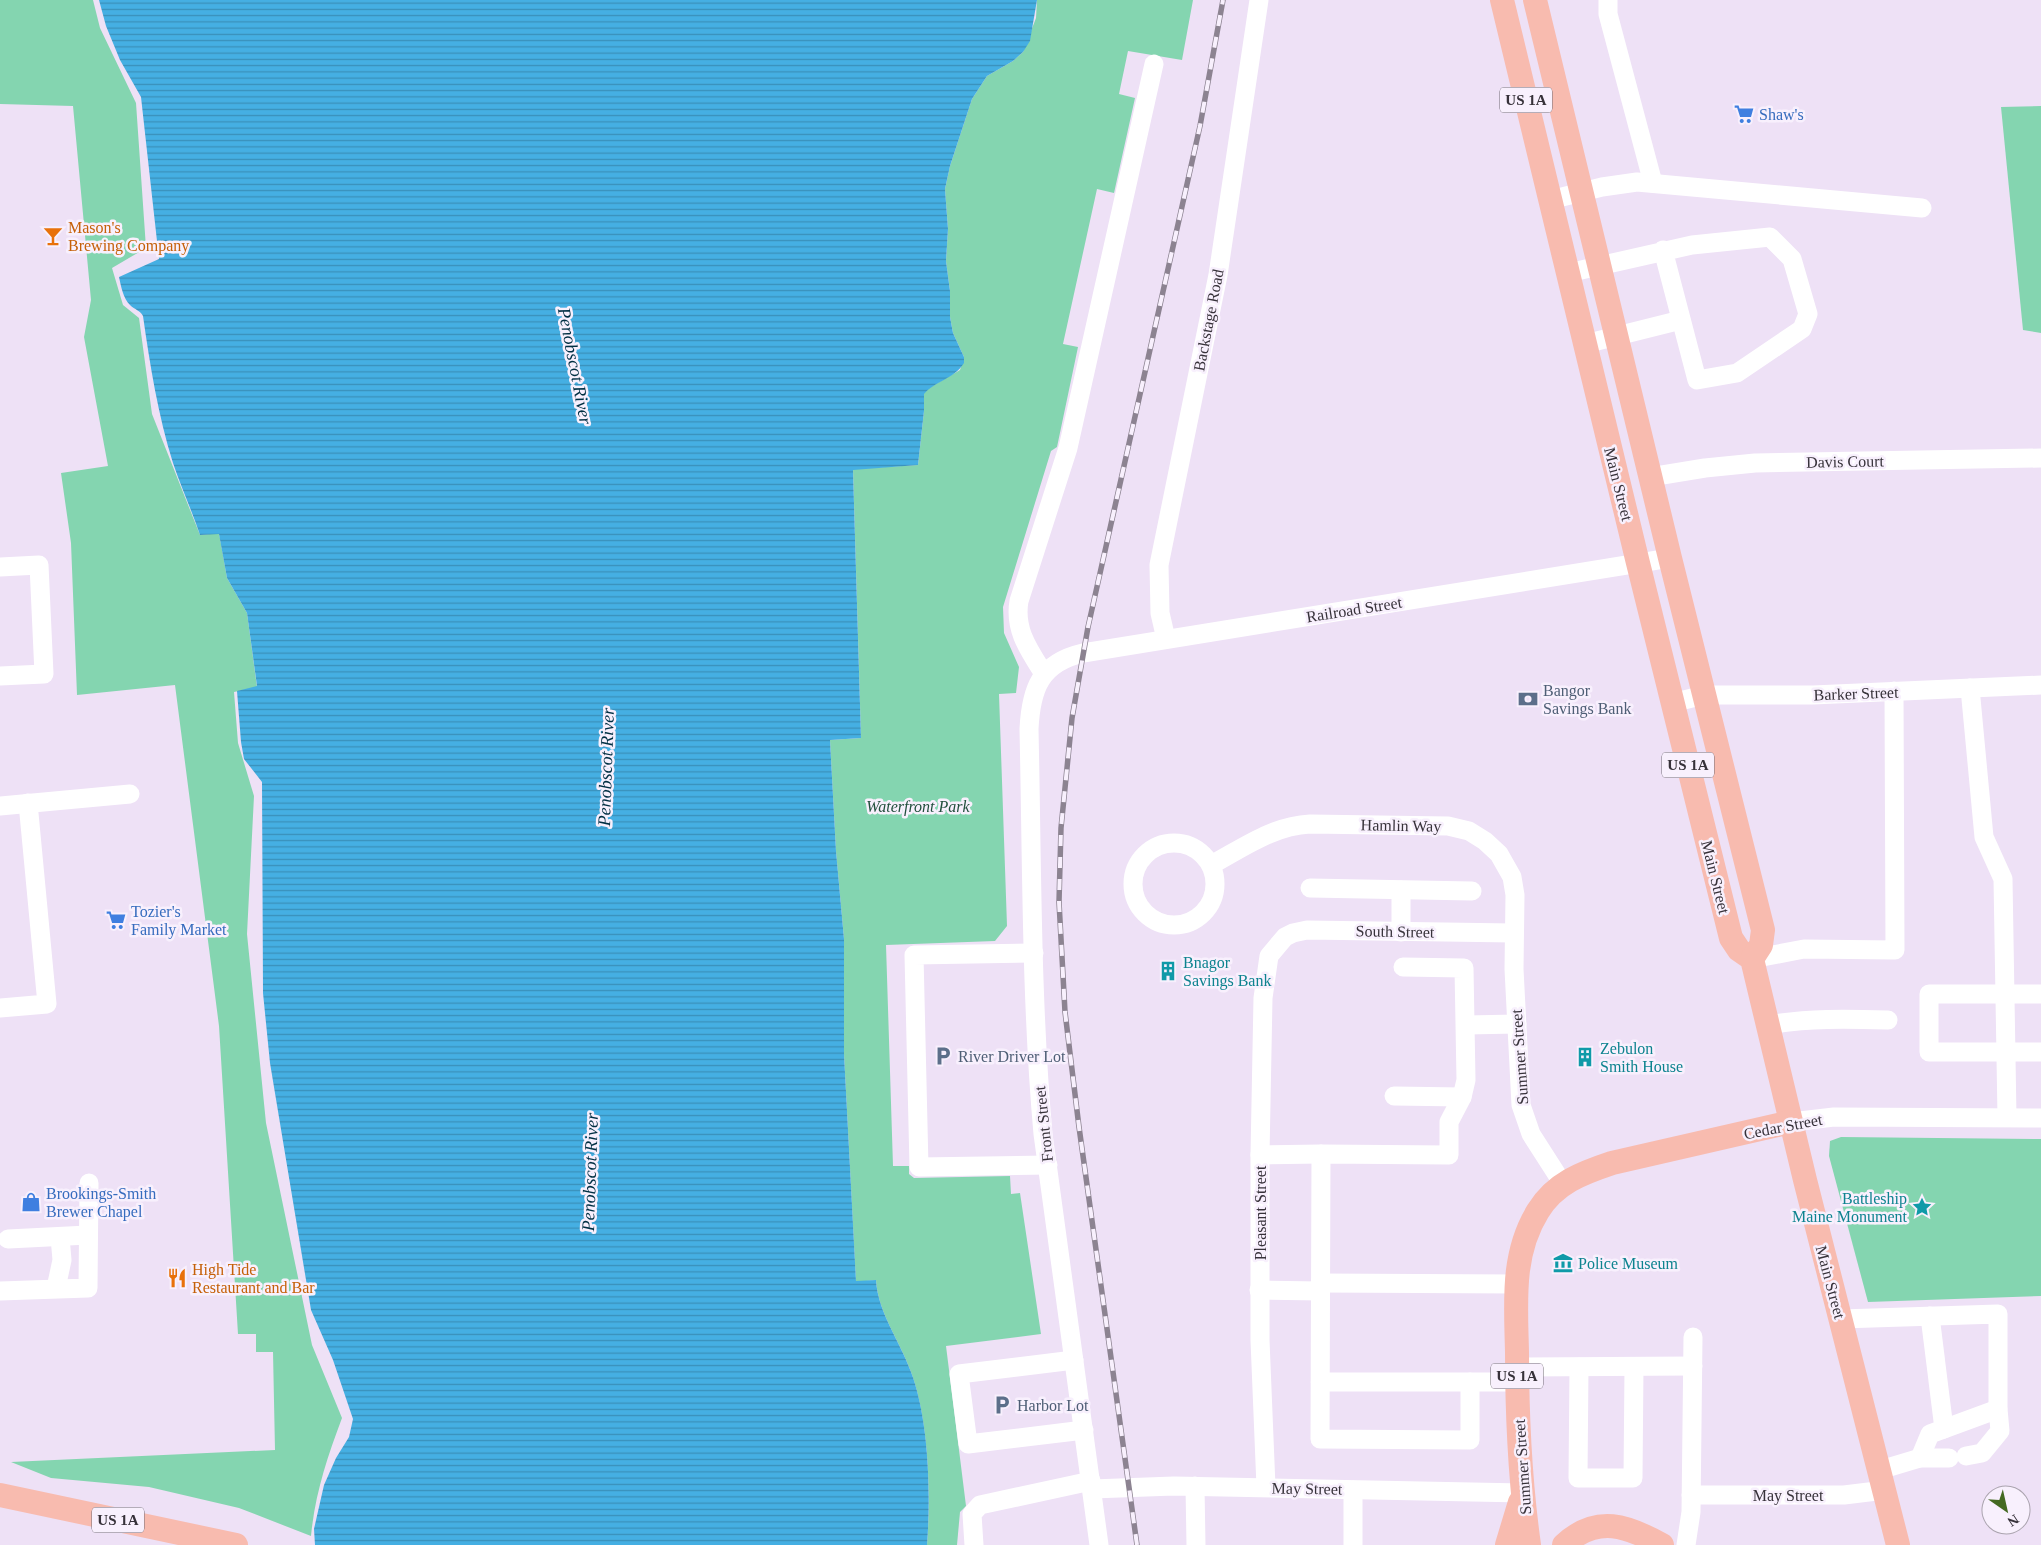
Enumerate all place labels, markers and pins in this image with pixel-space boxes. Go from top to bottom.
supermarket icon: Shaw's [1733,103,1755,125]
place label: Shaw's [1759,106,1804,123]
place label: Mason's Brewing Company [68,219,189,255]
bar icon: Mason's Brewing Company [42,225,64,247]
place label: Bangor Savings Bank [1543,682,1631,718]
bank icon: Bangor Savings Bank [1517,688,1539,710]
place label: Tozier's Family Market [131,903,227,939]
supermarket icon: Tozier's Family Market [105,909,127,931]
place label: Bnagor Savings Bank [1183,954,1271,990]
building icon: Bnagor Savings Bank [1157,960,1179,982]
place label: Zebulon Smith House [1600,1040,1683,1075]
parking icon: River Driver Lot [932,1045,954,1067]
building icon: Zebulon Smith House [1574,1046,1596,1068]
place label: River Driver Lot [958,1048,1066,1065]
place label: Brookings-Smith Brewer Chapel [46,1185,156,1221]
place label: Battleship Maine Monument [1792,1190,1908,1225]
shop icon: Brookings-Smith Brewer Chapel [20,1191,42,1213]
place icon: Battleship Maine Monument [1911,1196,1933,1218]
museum icon: Police Museum [1552,1252,1574,1274]
place label: Police Museum [1578,1255,1679,1272]
place label: High Tide Restaurant and Bar [192,1261,315,1296]
restaurant icon: High Tide Restaurant and Bar [166,1267,188,1289]
parking icon: Harbor Lot [991,1394,1013,1416]
place label: Harbor Lot [1017,1397,1089,1414]

